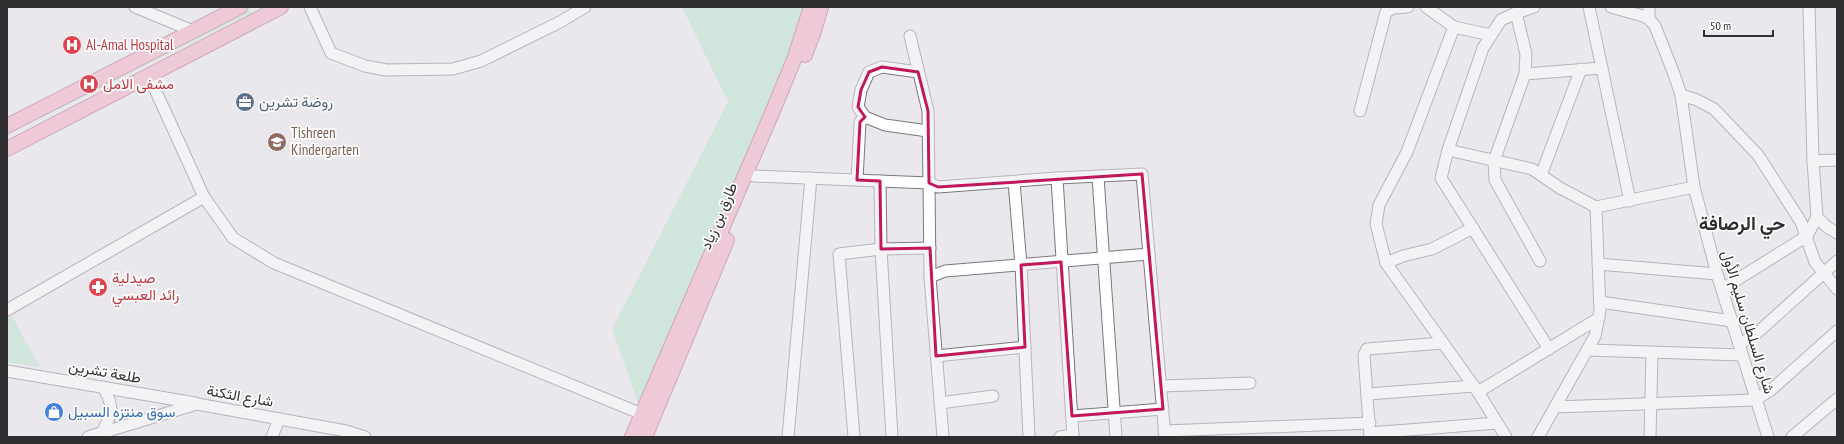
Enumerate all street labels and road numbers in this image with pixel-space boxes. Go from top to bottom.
street label: طارق بن زياد [696,179,742,253]
street label: شارع السلطان سليم الأول [1716,248,1779,397]
street label: طلعة تشرين [67,356,143,388]
street label: شارع الثكنة [205,380,275,413]

